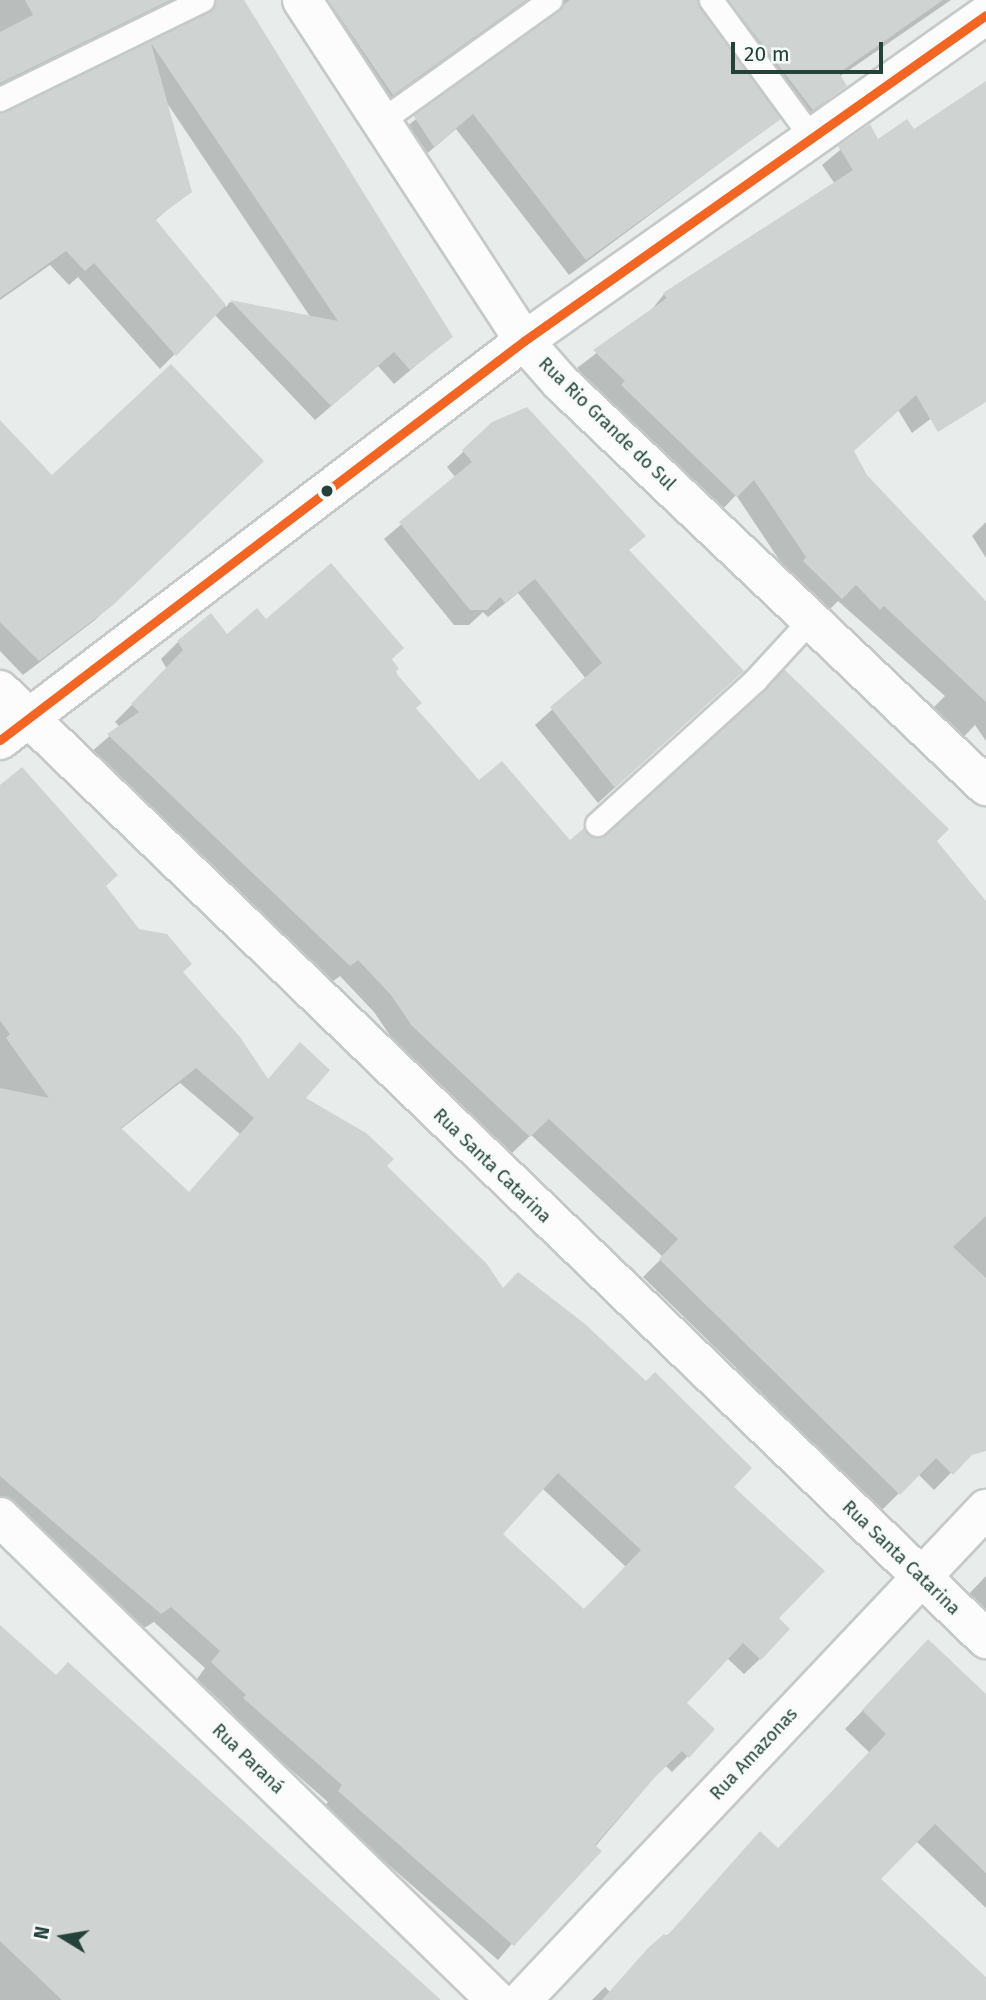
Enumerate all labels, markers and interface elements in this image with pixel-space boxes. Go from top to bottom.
scale bar [734,28,886,72]
text: 20 m [744,41,790,67]
street label: Rua Rio Grande do Sul [534,353,680,495]
unlabelled marker [320,484,334,498]
street label: Rua Santa Catarina [429,1104,555,1228]
street label: Rua Santa Catarina [838,1496,964,1620]
street label: Rua Amazonas [706,1703,802,1805]
street label: Rua Paraná [208,1719,288,1799]
north arrow [28,1902,98,1972]
text: N [29,1925,54,1941]

